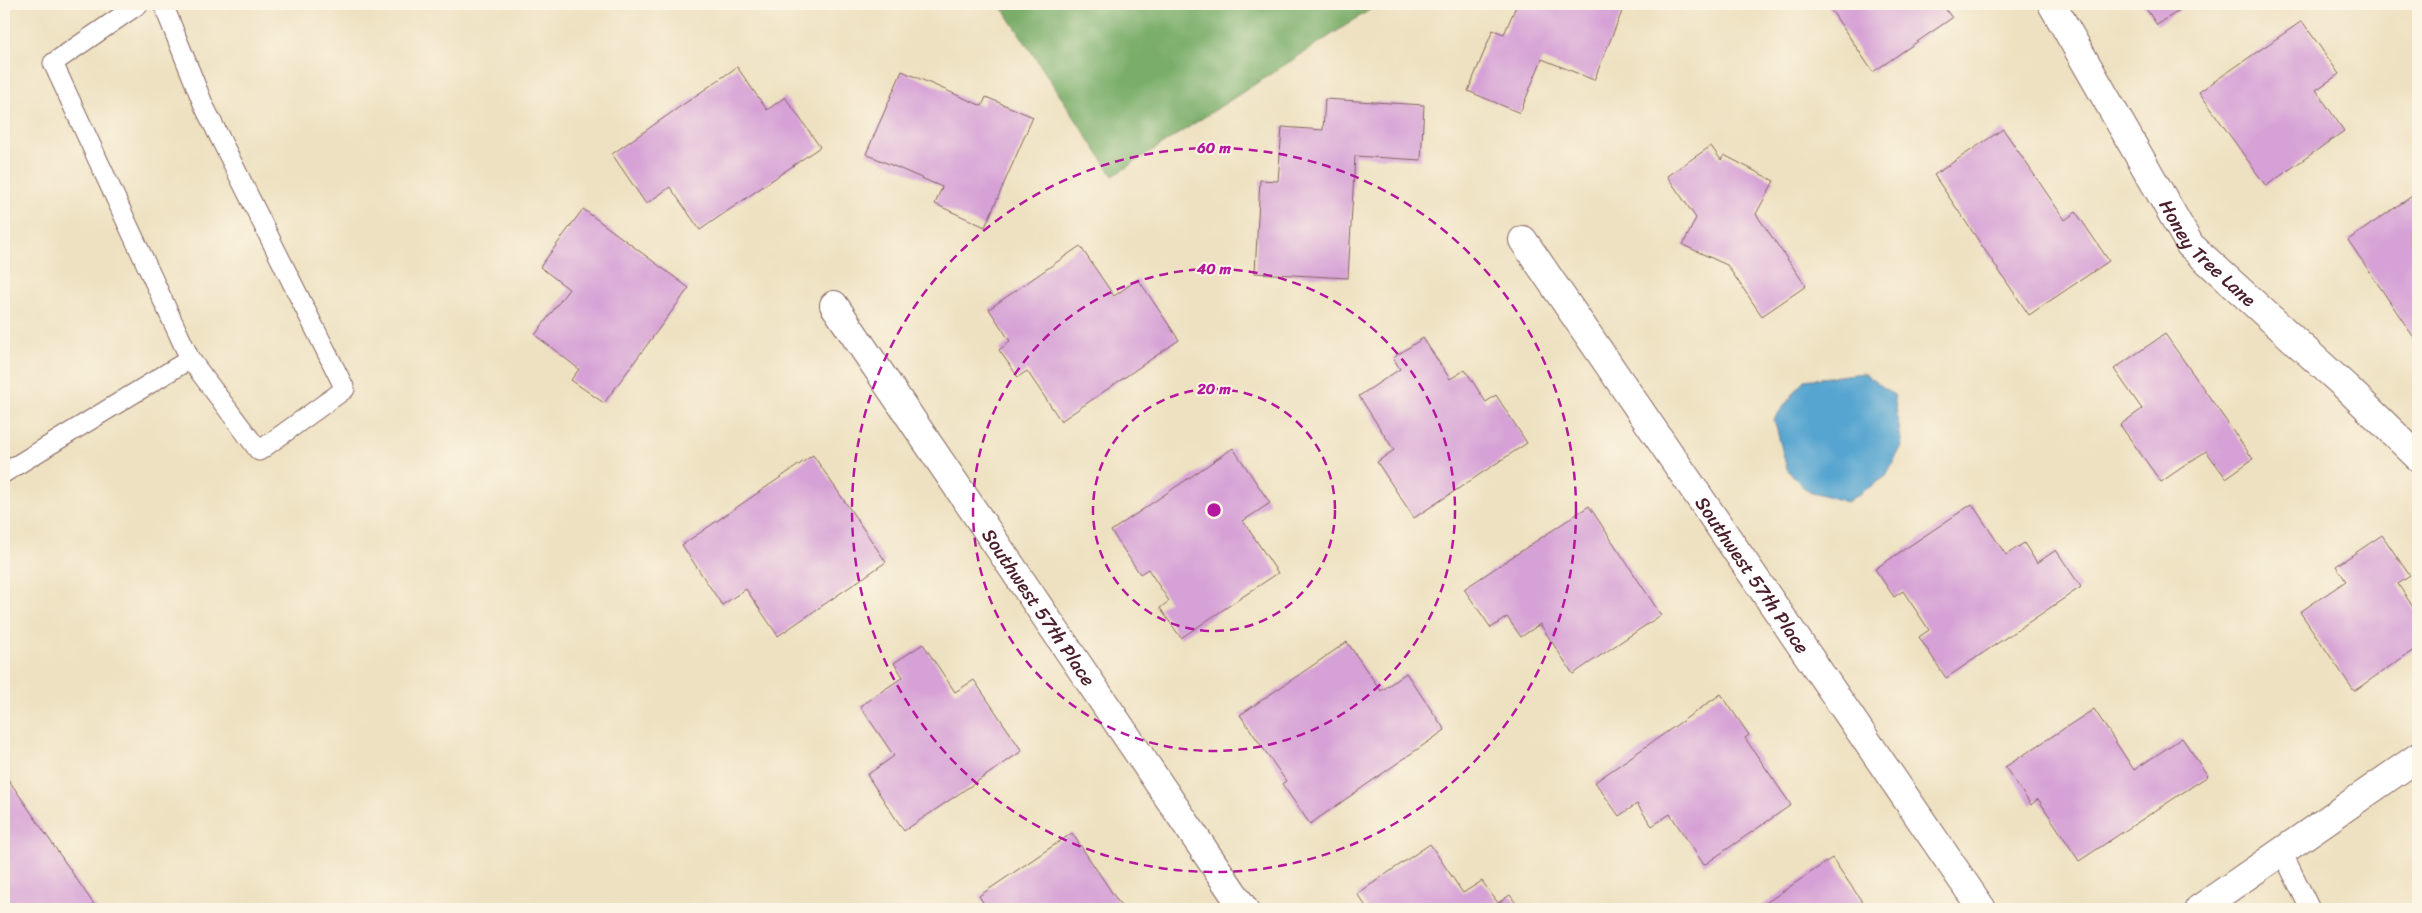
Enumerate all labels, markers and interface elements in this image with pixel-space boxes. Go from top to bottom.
text: 60 m [1196,135,1231,161]
street label: Honey Tree Lane [2150,193,2264,315]
text: 40 m [1196,256,1232,282]
text: 20 m [1196,376,1231,402]
street label: Southwest 57th Place [1686,489,1818,661]
centre of rings [1205,501,1223,519]
street label: Southwest 57th Place [973,521,1104,693]

